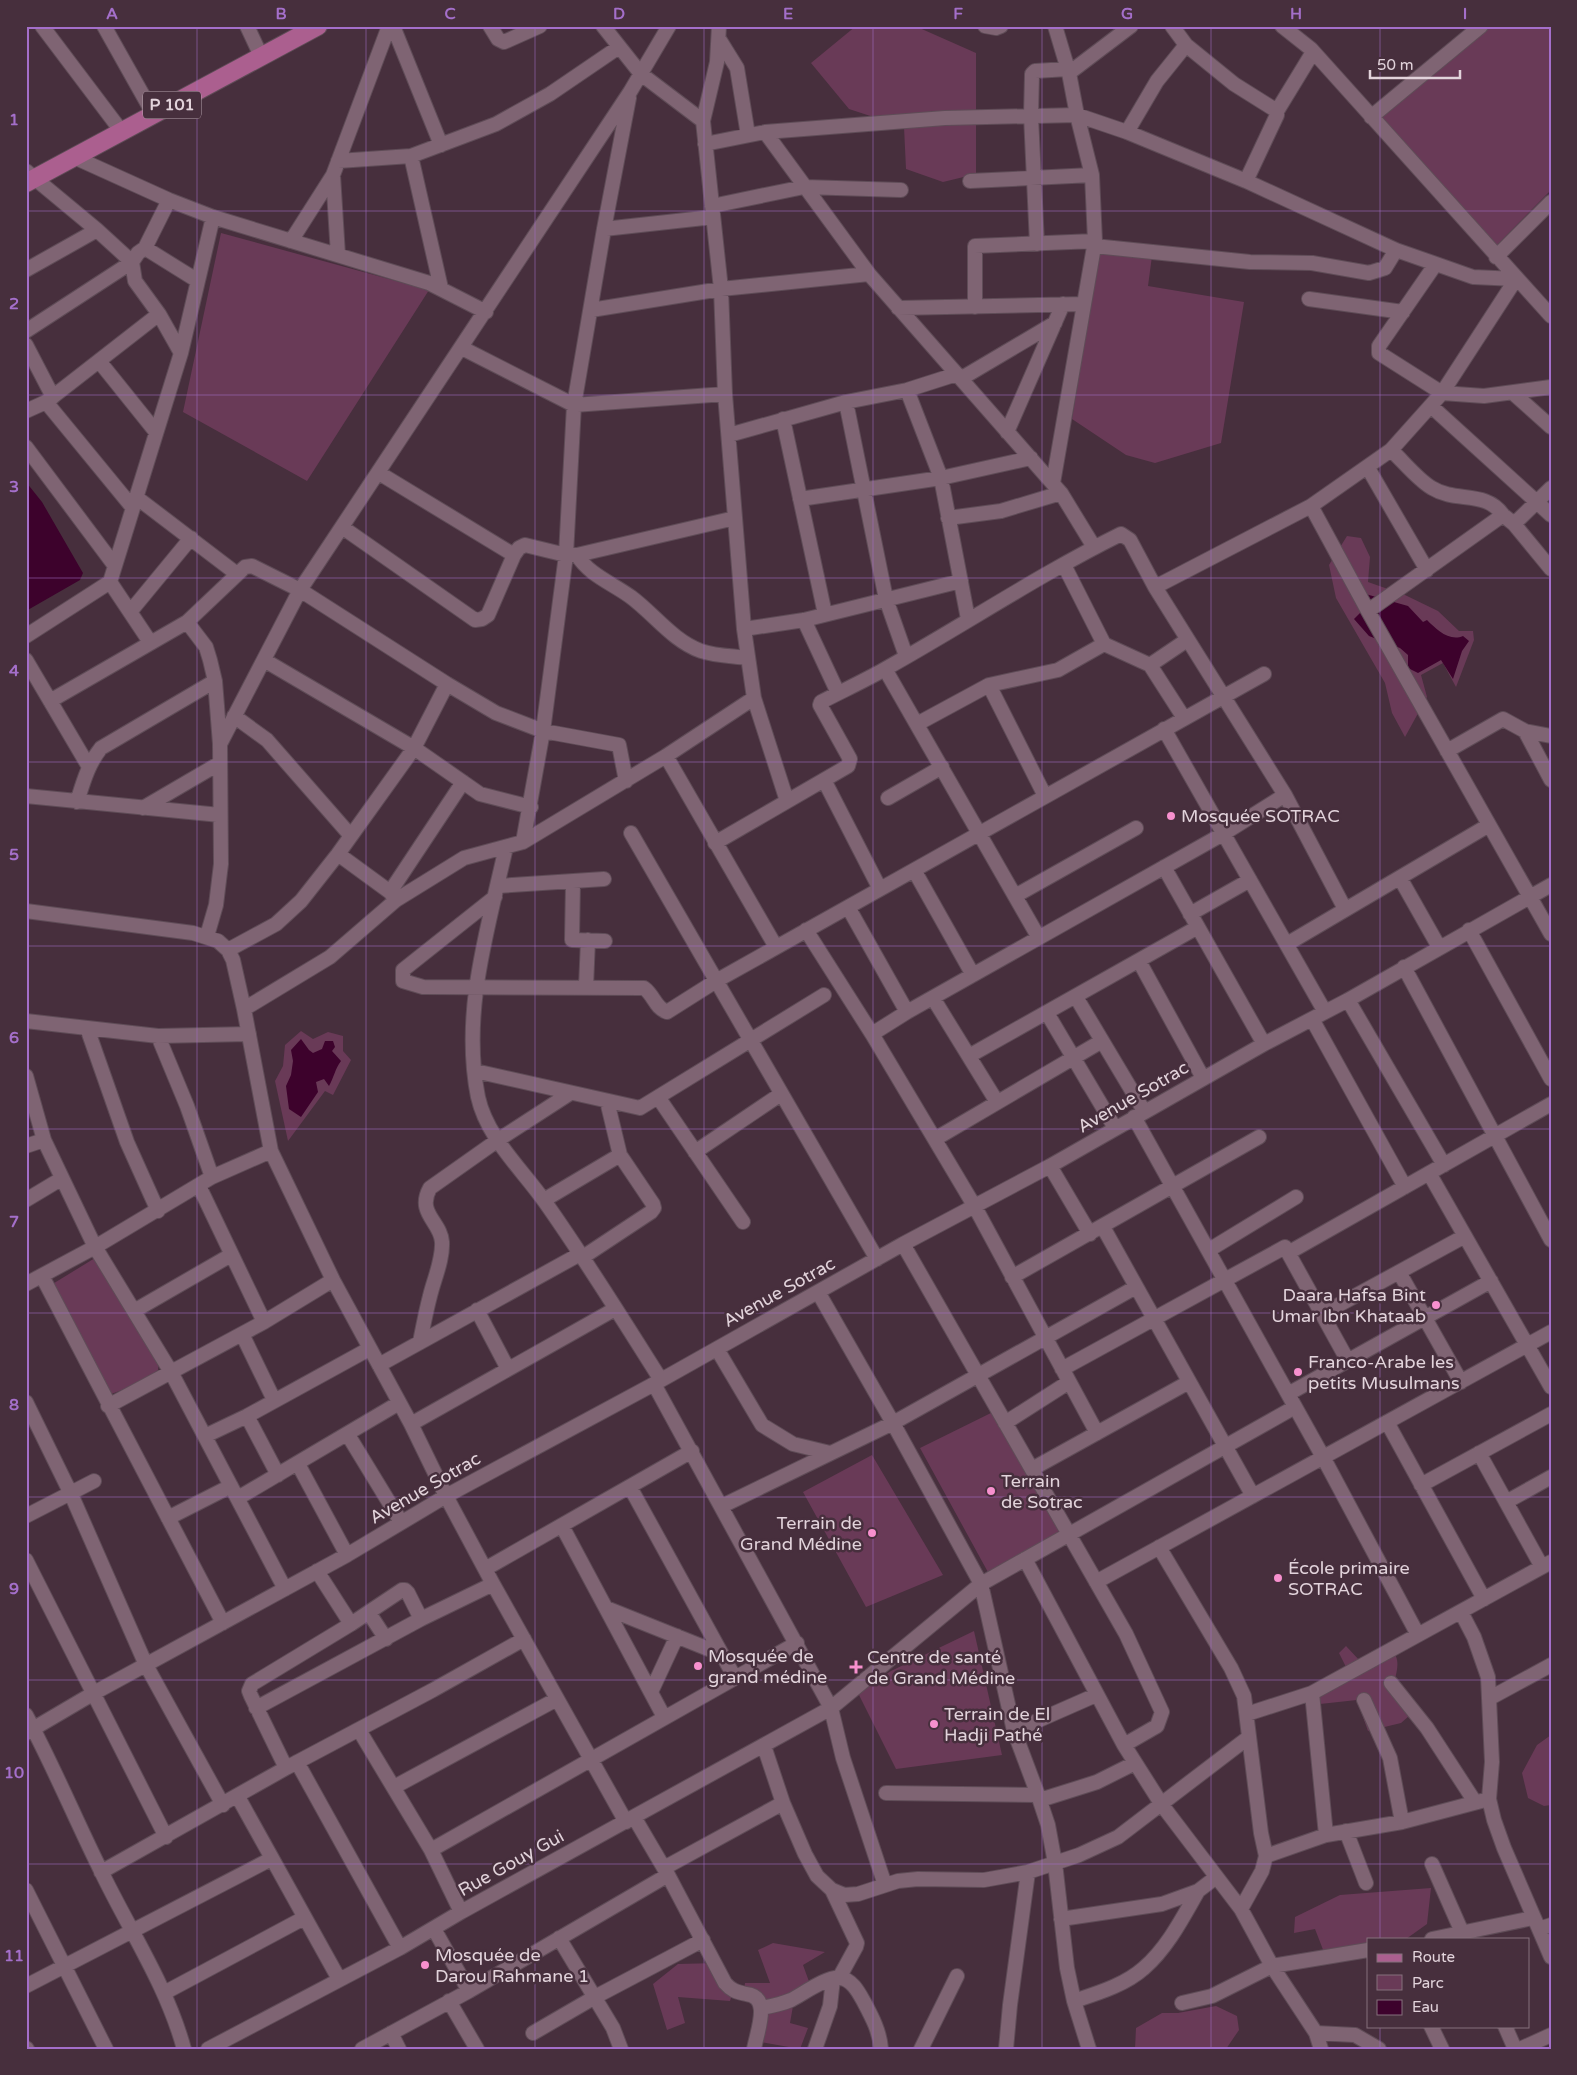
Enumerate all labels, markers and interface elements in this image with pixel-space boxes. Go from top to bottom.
text: A [106,4,118,24]
text: B [275,4,287,24]
text: C [444,4,456,24]
text: D [613,4,625,24]
text: E [783,4,793,24]
text: F [953,4,963,24]
text: G [1121,4,1133,24]
text: H [1290,4,1302,24]
text: I [1463,4,1467,24]
scale bar [1370,48,1460,80]
text: 50 m [1377,56,1414,74]
road number: P 101 [143,92,201,118]
text: 1 [9,110,19,130]
text: 2 [9,294,19,314]
text: 3 [9,477,19,497]
text: 4 [9,661,19,681]
place label: Mosquée SOTRAC [1181,805,1340,827]
marker: Mosquée SOTRAC [1165,810,1177,822]
text: 5 [9,845,19,865]
text: 6 [9,1028,19,1048]
street label: Avenue Sotrac [1074,1056,1192,1138]
text: 7 [9,1212,19,1232]
street label: Avenue Sotrac [719,1252,839,1332]
place label: Daara Hafsa Bint Umar Ibn Khataab [1271,1284,1426,1327]
marker: Daara Hafsa Bint Umar Ibn Khataab [1430,1299,1442,1311]
place label: Franco-Arabe les petits Musulmans [1308,1351,1460,1394]
marker: Franco-Arabe les petits Musulmans [1292,1366,1304,1378]
text: 8 [9,1395,19,1415]
street label: Avenue Sotrac [366,1447,484,1529]
place label: Terrain de Sotrac [1001,1470,1083,1513]
marker: Terrain de Sotrac [985,1485,997,1497]
place label: Terrain de Grand Médine [740,1512,862,1555]
marker: Terrain de Grand Médine [866,1527,878,1539]
place label: École primaire SOTRAC [1288,1557,1410,1600]
marker: École primaire SOTRAC [1272,1572,1284,1584]
text: 9 [9,1579,19,1599]
place label: Mosquée de grand médine [708,1645,827,1688]
place label: Centre de santé de Grand Médine [867,1646,1015,1689]
marker: Mosquée de grand médine [692,1660,704,1672]
marker: Centre de santé de Grand Médine [849,1660,863,1674]
place label: Terrain de El Hadji Pathé [944,1703,1050,1746]
marker: Terrain de El Hadji Pathé [928,1718,940,1730]
text: 10 [4,1763,24,1783]
street label: Rue Gouy Gui [454,1825,568,1901]
legend [1367,1938,1530,2028]
place label: Mosquée de Darou Rahmane 1 [435,1944,589,1987]
text: 11 [4,1946,24,1966]
text: Route [1412,1948,1455,1966]
marker: Mosquée de Darou Rahmane 1 [419,1959,431,1971]
text: Parc [1412,1974,1444,1992]
text: Eau [1412,1998,1439,2016]

